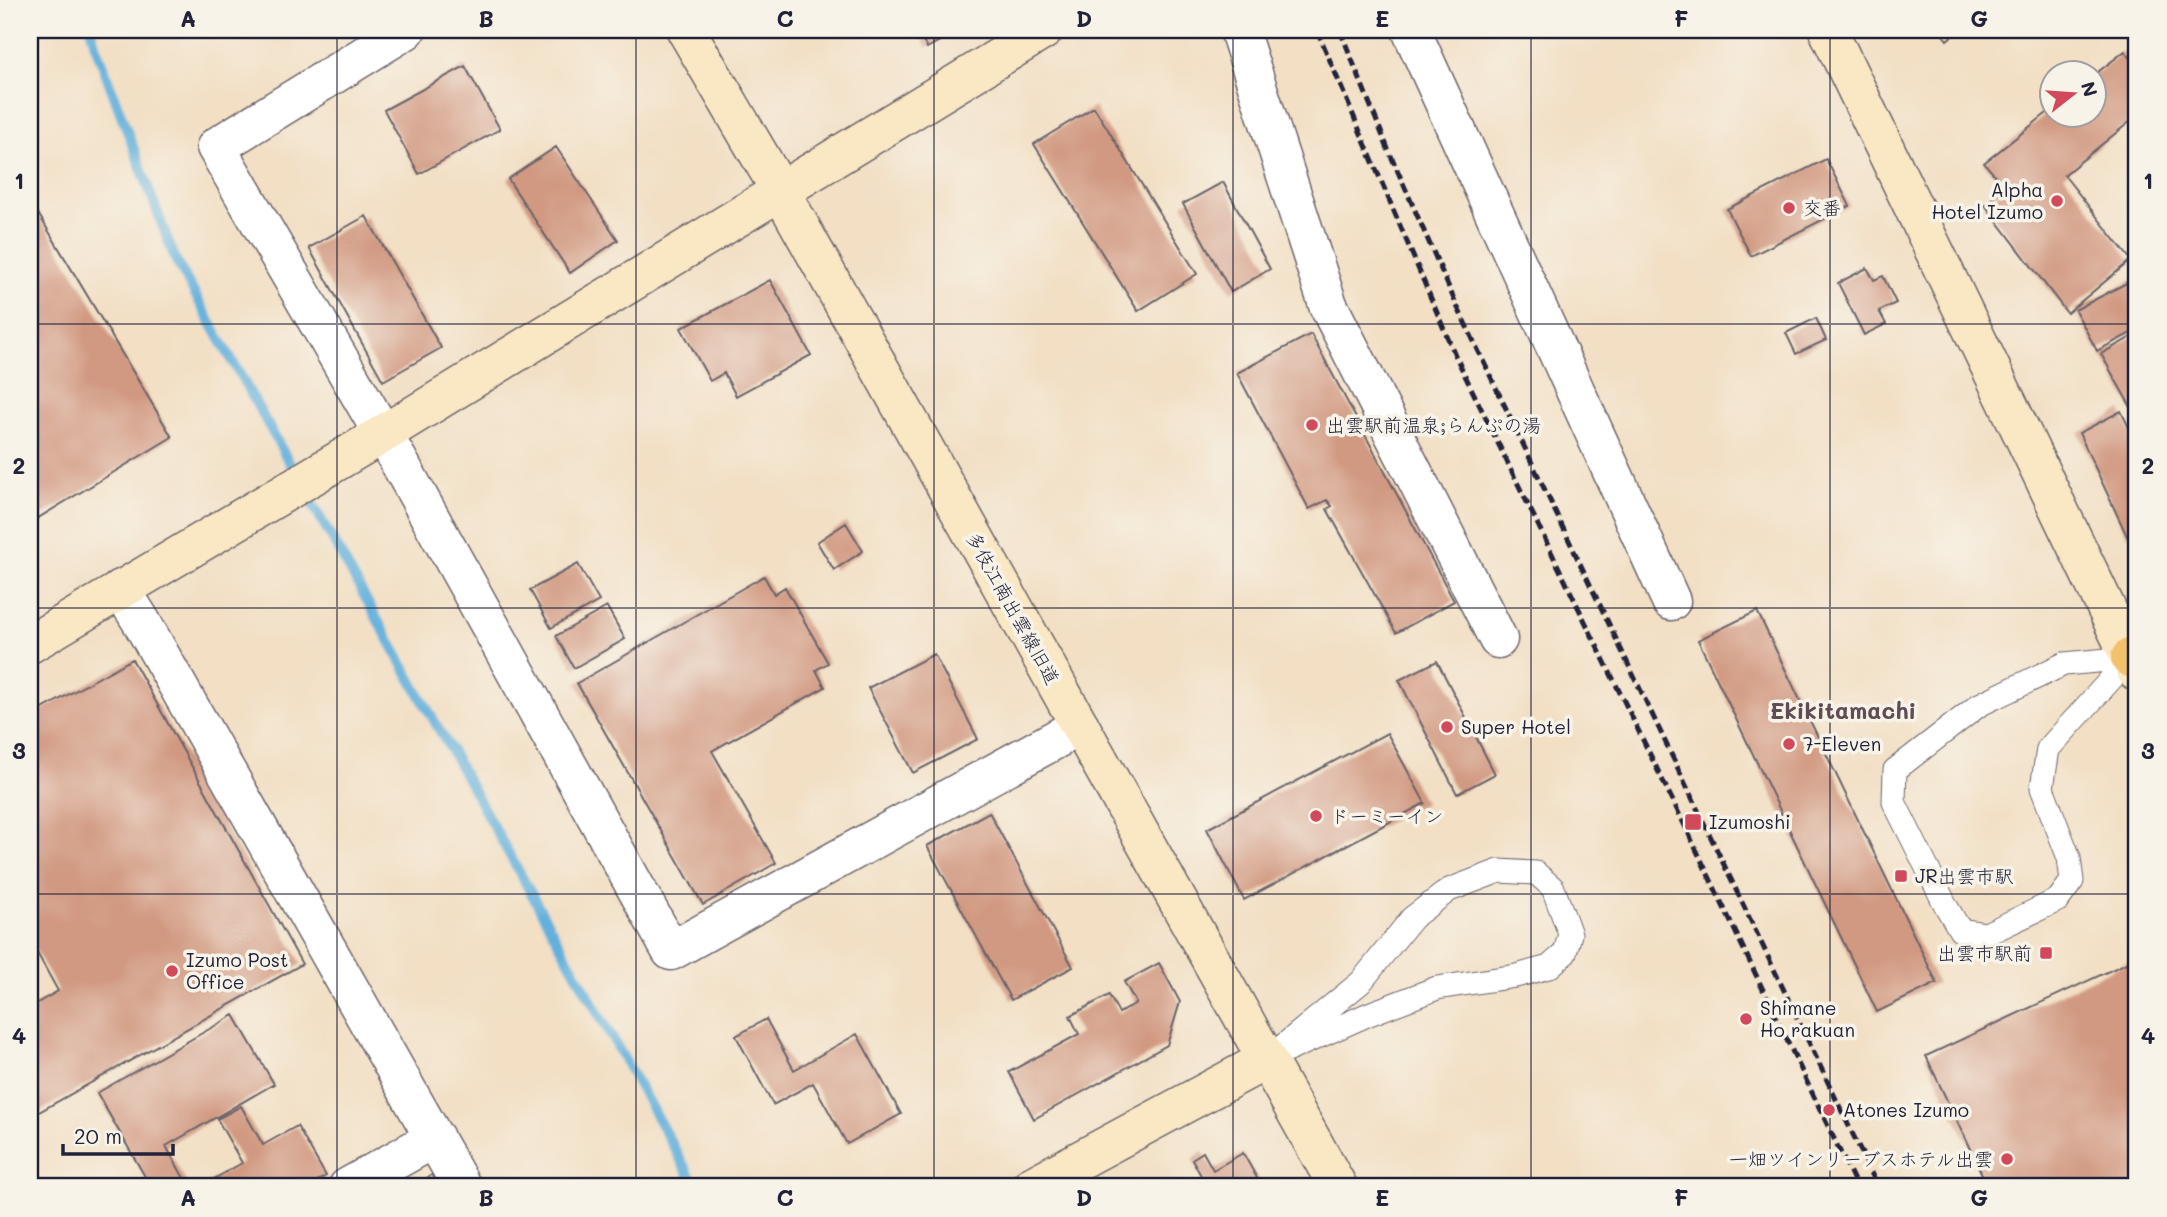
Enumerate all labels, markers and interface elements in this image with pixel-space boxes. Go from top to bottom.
text: A [180,3,196,33]
text: B [478,3,494,33]
text: C [776,3,794,33]
text: D [1076,3,1092,33]
text: E [1375,3,1389,33]
text: F [1674,3,1688,33]
text: G [1970,3,1988,33]
north arrow [2038,60,2108,130]
text: N [2076,78,2104,99]
text: 1 [14,165,24,195]
text: 1 [2143,165,2153,195]
place label: Alpha Hotel Izumo [1932,177,2043,224]
marker: Alpha Hotel Izumo [2049,193,2065,209]
place label: 交番 [1803,195,1841,220]
marker: 交番 [1781,200,1797,216]
place label: 出雲駅前温泉;らんぷの湯 [1326,412,1541,437]
marker: 出雲駅前温泉;らんぷの湯 [1304,417,1320,433]
text: 2 [13,450,25,480]
text: 2 [2142,450,2154,480]
street label: 多伎江南出雲線旧道 [961,527,1066,689]
district label: Ekikitamachi [1770,695,1916,725]
place label: Super Hotel [1461,714,1571,739]
marker: Super Hotel [1439,719,1455,735]
place label: 7-Eleven [1803,731,1881,756]
text: 3 [12,735,26,765]
text: 3 [2141,735,2155,765]
marker: 7-Eleven [1781,736,1797,752]
place label: ドーミーイン [1330,803,1444,828]
marker: ドーミーイン [1308,808,1324,824]
place label: Izumoshi [1709,809,1790,834]
marker: Izumoshi [1683,812,1703,832]
place label: JR出雲市駅 [1915,863,2014,888]
marker: JR出雲市駅 [1893,868,1909,884]
place label: 出雲市駅前 [1937,940,2032,965]
marker: 出雲市駅前 [2038,945,2054,961]
place label: Izumo Post Office [186,947,288,994]
marker: Izumo Post Office [164,963,180,979]
place label: Shimane Ho rakuan [1760,995,1855,1042]
marker: Shimane Ho rakuan [1738,1011,1754,1027]
text: 4 [12,1020,26,1050]
text: 4 [2141,1020,2155,1050]
place label: Atones Izumo [1843,1097,1969,1122]
marker: Atones Izumo [1821,1102,1837,1118]
scale bar [63,1112,173,1156]
text: 20 m [74,1122,122,1149]
place label: 一畑ツインリーブスホテル出雲 [1729,1146,1993,1171]
marker: 一畑ツインリーブスホテル出雲 [1999,1151,2015,1167]
text: A [180,1182,196,1212]
text: B [478,1182,494,1212]
text: C [776,1182,794,1212]
text: D [1076,1182,1092,1212]
text: E [1375,1182,1389,1212]
text: F [1674,1182,1688,1212]
text: G [1970,1182,1988,1212]

